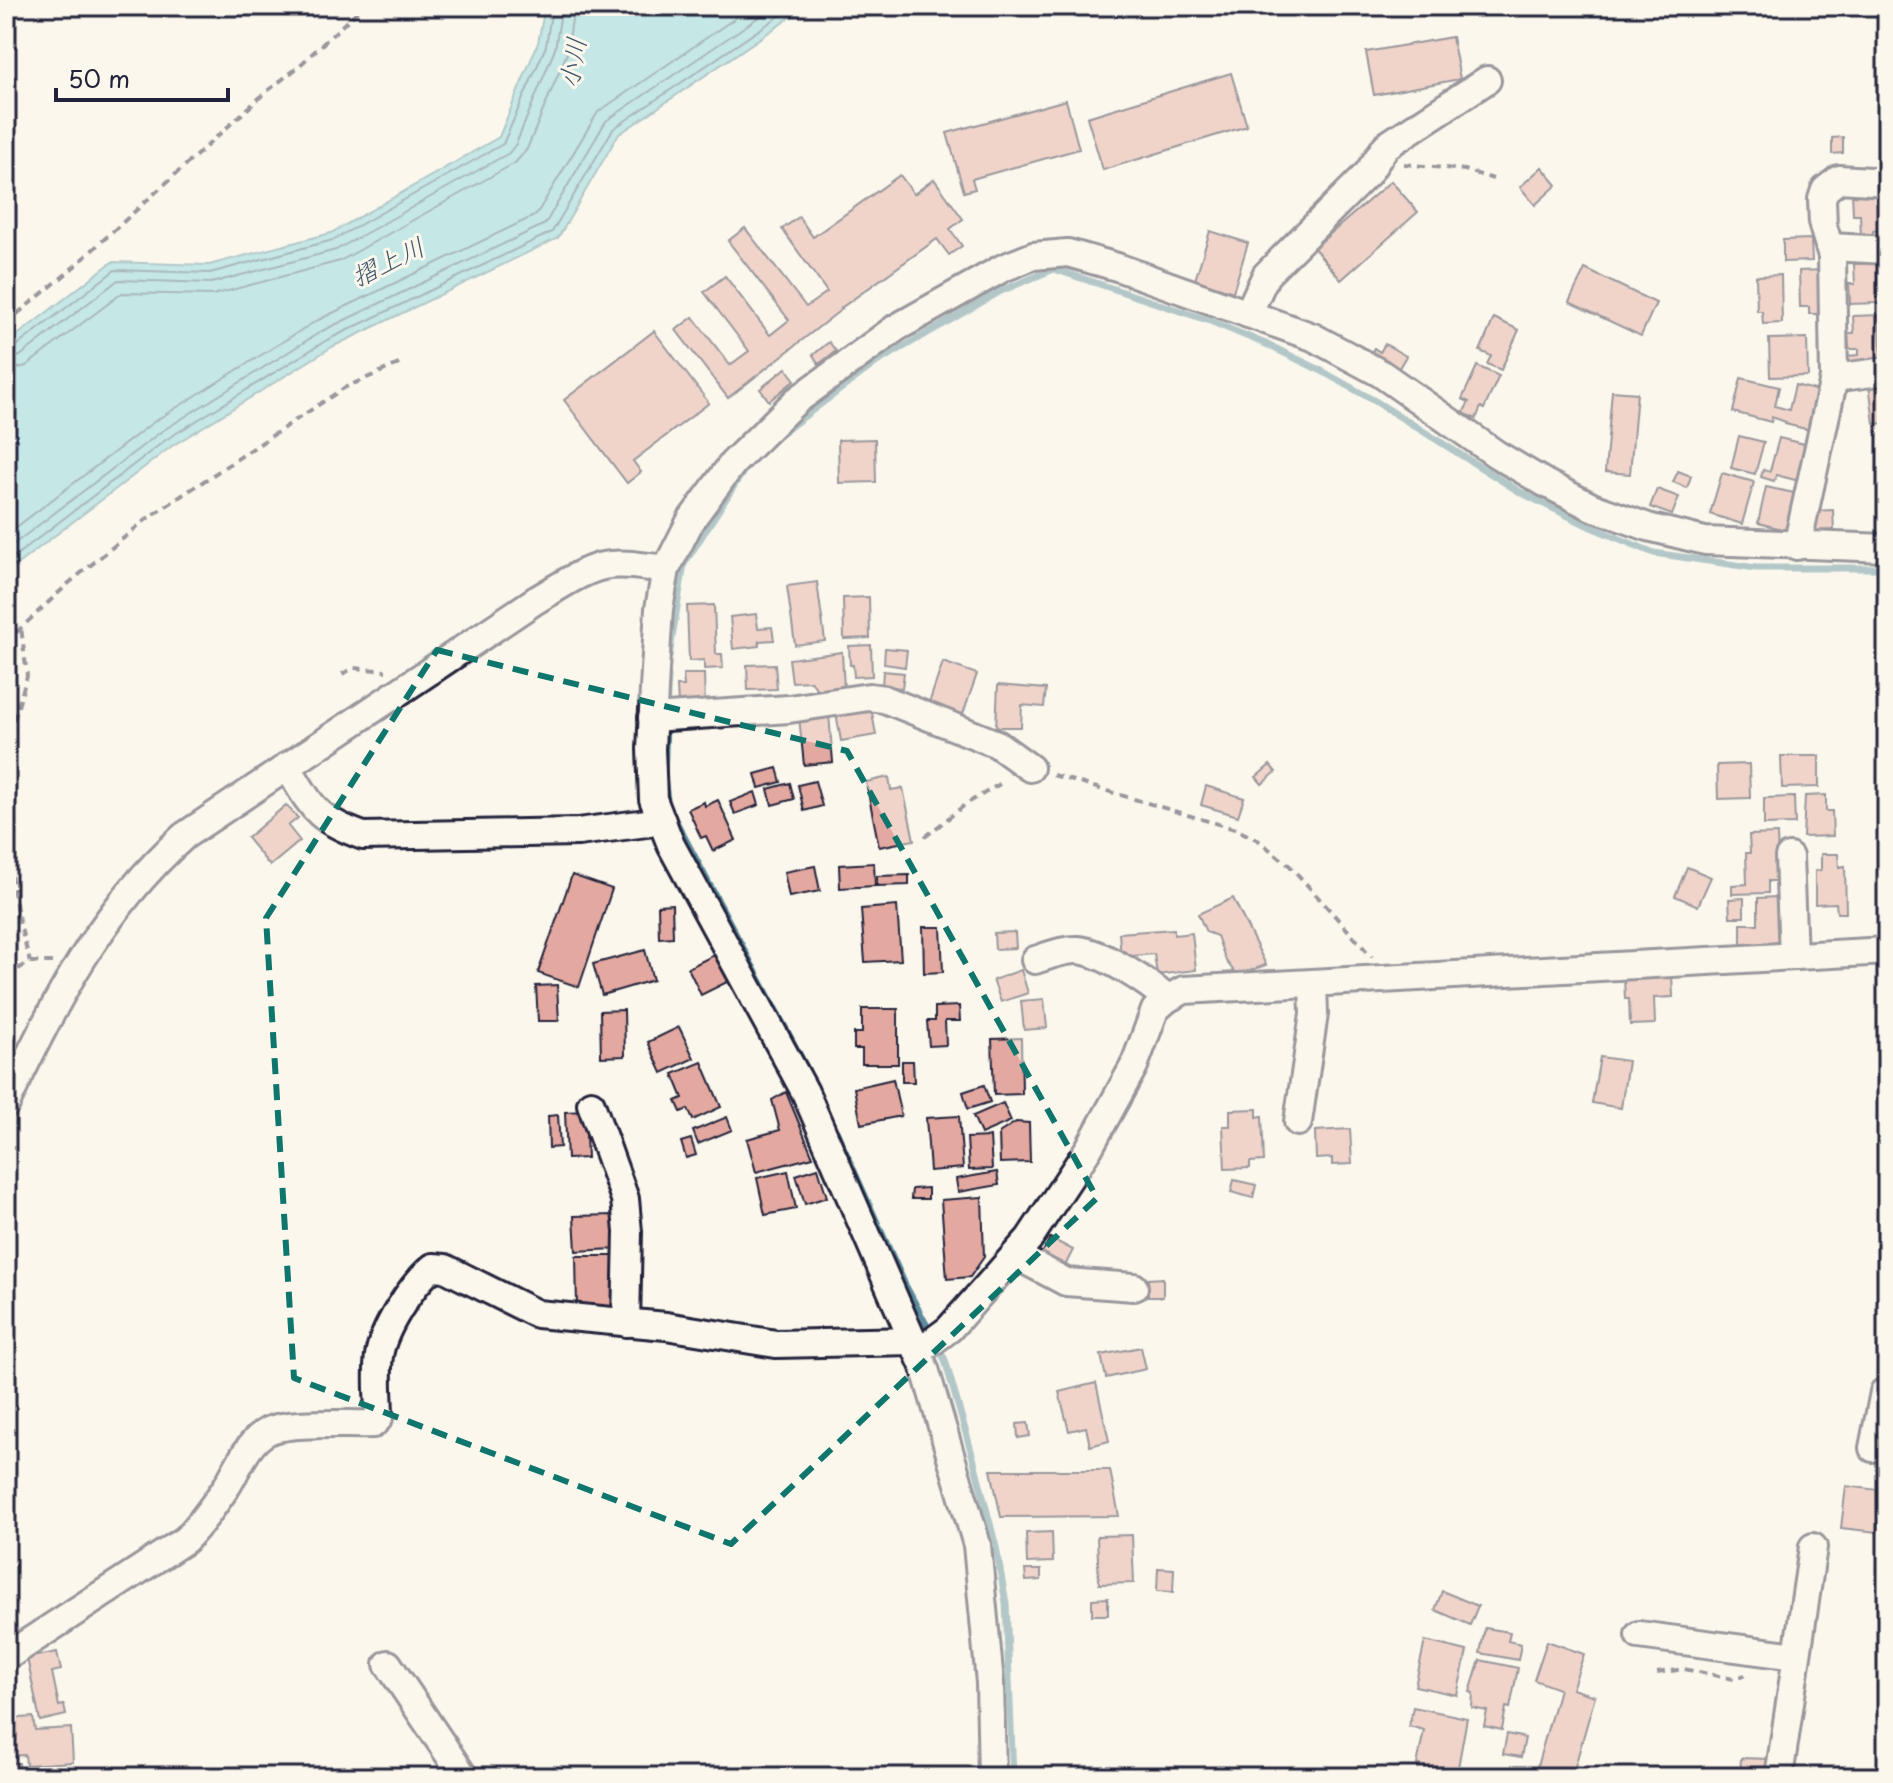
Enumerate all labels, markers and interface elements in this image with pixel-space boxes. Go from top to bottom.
water label: 小川 [548,34,595,92]
scale bar [56,52,228,102]
text: 50 m [68,60,130,96]
water label: 摺上川 [344,226,431,295]

